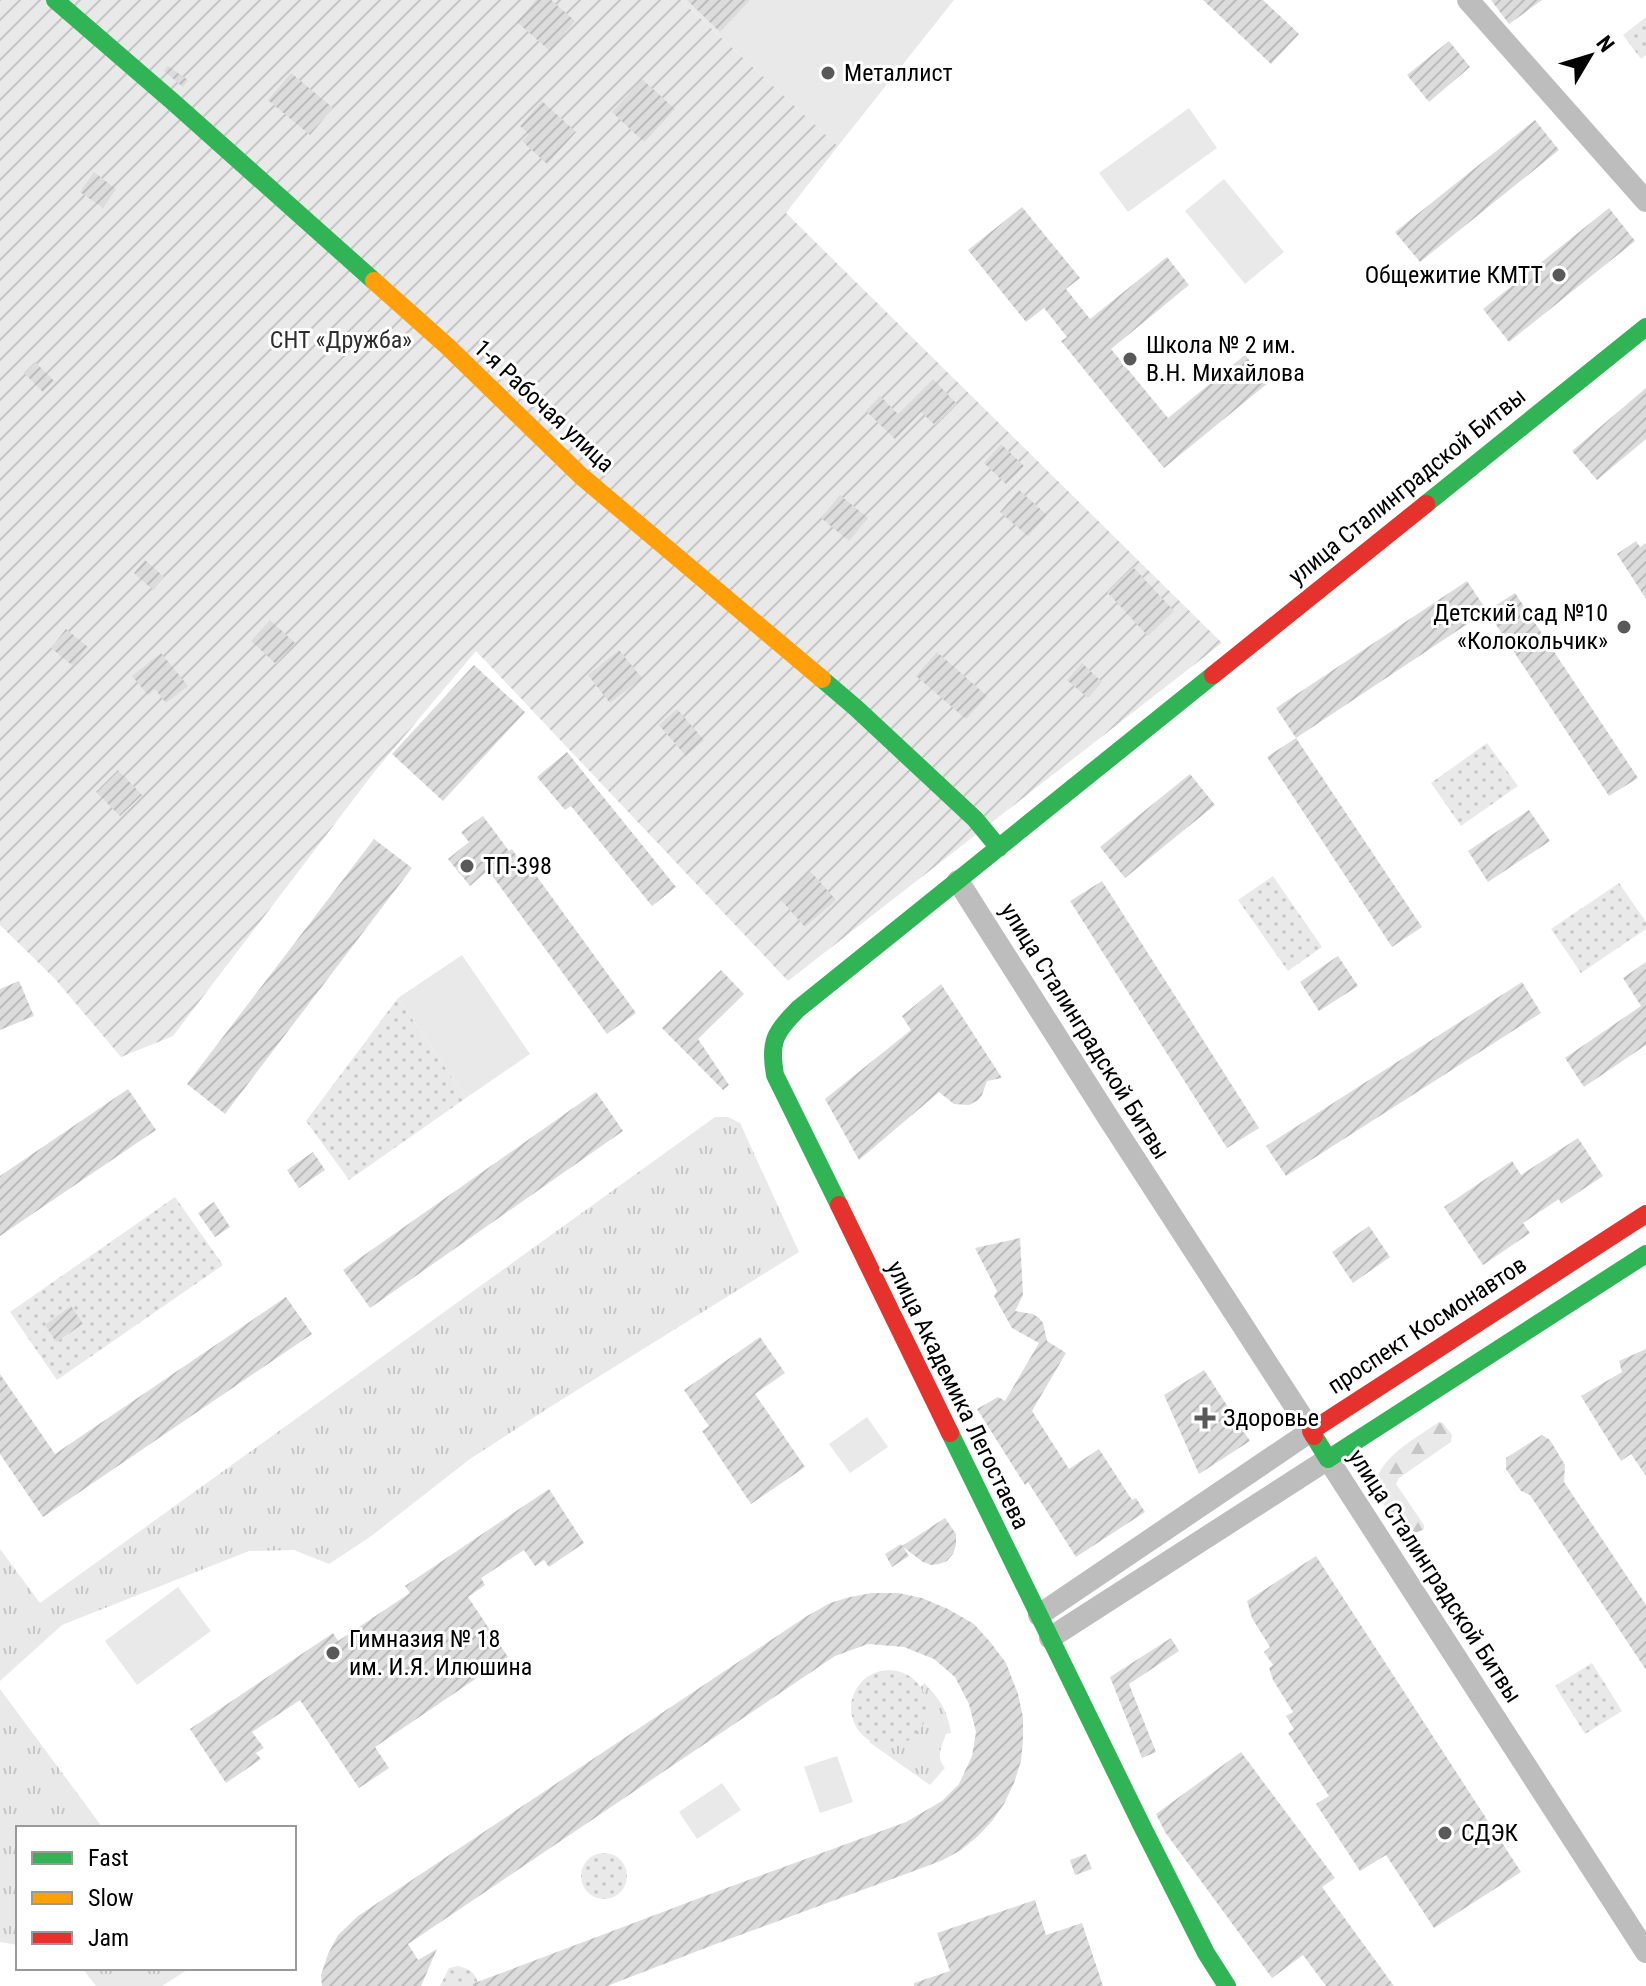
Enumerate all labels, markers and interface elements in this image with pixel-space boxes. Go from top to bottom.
north arrow [1550,16,1630,96]
text: N [1591,31,1619,57]
place label: Металлист [844,59,953,87]
marker: Металлист [819,64,837,82]
place label: Общежитие КМТТ [1365,261,1543,289]
marker: Общежитие КМТТ [1550,266,1568,284]
park label: СНТ «Дружба» [270,326,412,354]
place label: Школа № 2 им. В.Н. Михайлова [1146,331,1305,387]
street label: 1-я Рабочая улица [468,334,620,478]
marker: Школа № 2 им. В.Н. Михайлова [1121,350,1139,368]
street label: улица Сталинградской Битвы [1283,382,1531,590]
place label: Детский сад №10 «Колокольчик» [1433,599,1608,655]
marker: Детский сад №10 «Колокольчик» [1615,618,1633,636]
place label: ТП-398 [483,852,552,880]
marker: ТП-398 [458,857,476,875]
street label: улица Сталинградской Битвы [995,898,1175,1164]
street label: проспект Космонавтов [1322,1250,1532,1400]
street label: улица Академика Легостаева [881,1256,1035,1534]
place label: Здоровье [1223,1404,1319,1432]
marker: Здоровье [1194,1407,1216,1429]
street label: улица Сталинградской Битвы [1342,1444,1528,1708]
place label: Гимназия № 18 им. И.Я. Илюшина [349,1625,532,1681]
marker: Гимназия № 18 им. И.Я. Илюшина [324,1644,342,1662]
place label: СДЭК [1461,1819,1519,1847]
marker: СДЭК [1436,1824,1454,1842]
legend [16,1826,296,1970]
text: Fast [88,1844,129,1872]
text: Slow [88,1884,134,1912]
text: Jam [88,1924,129,1952]

